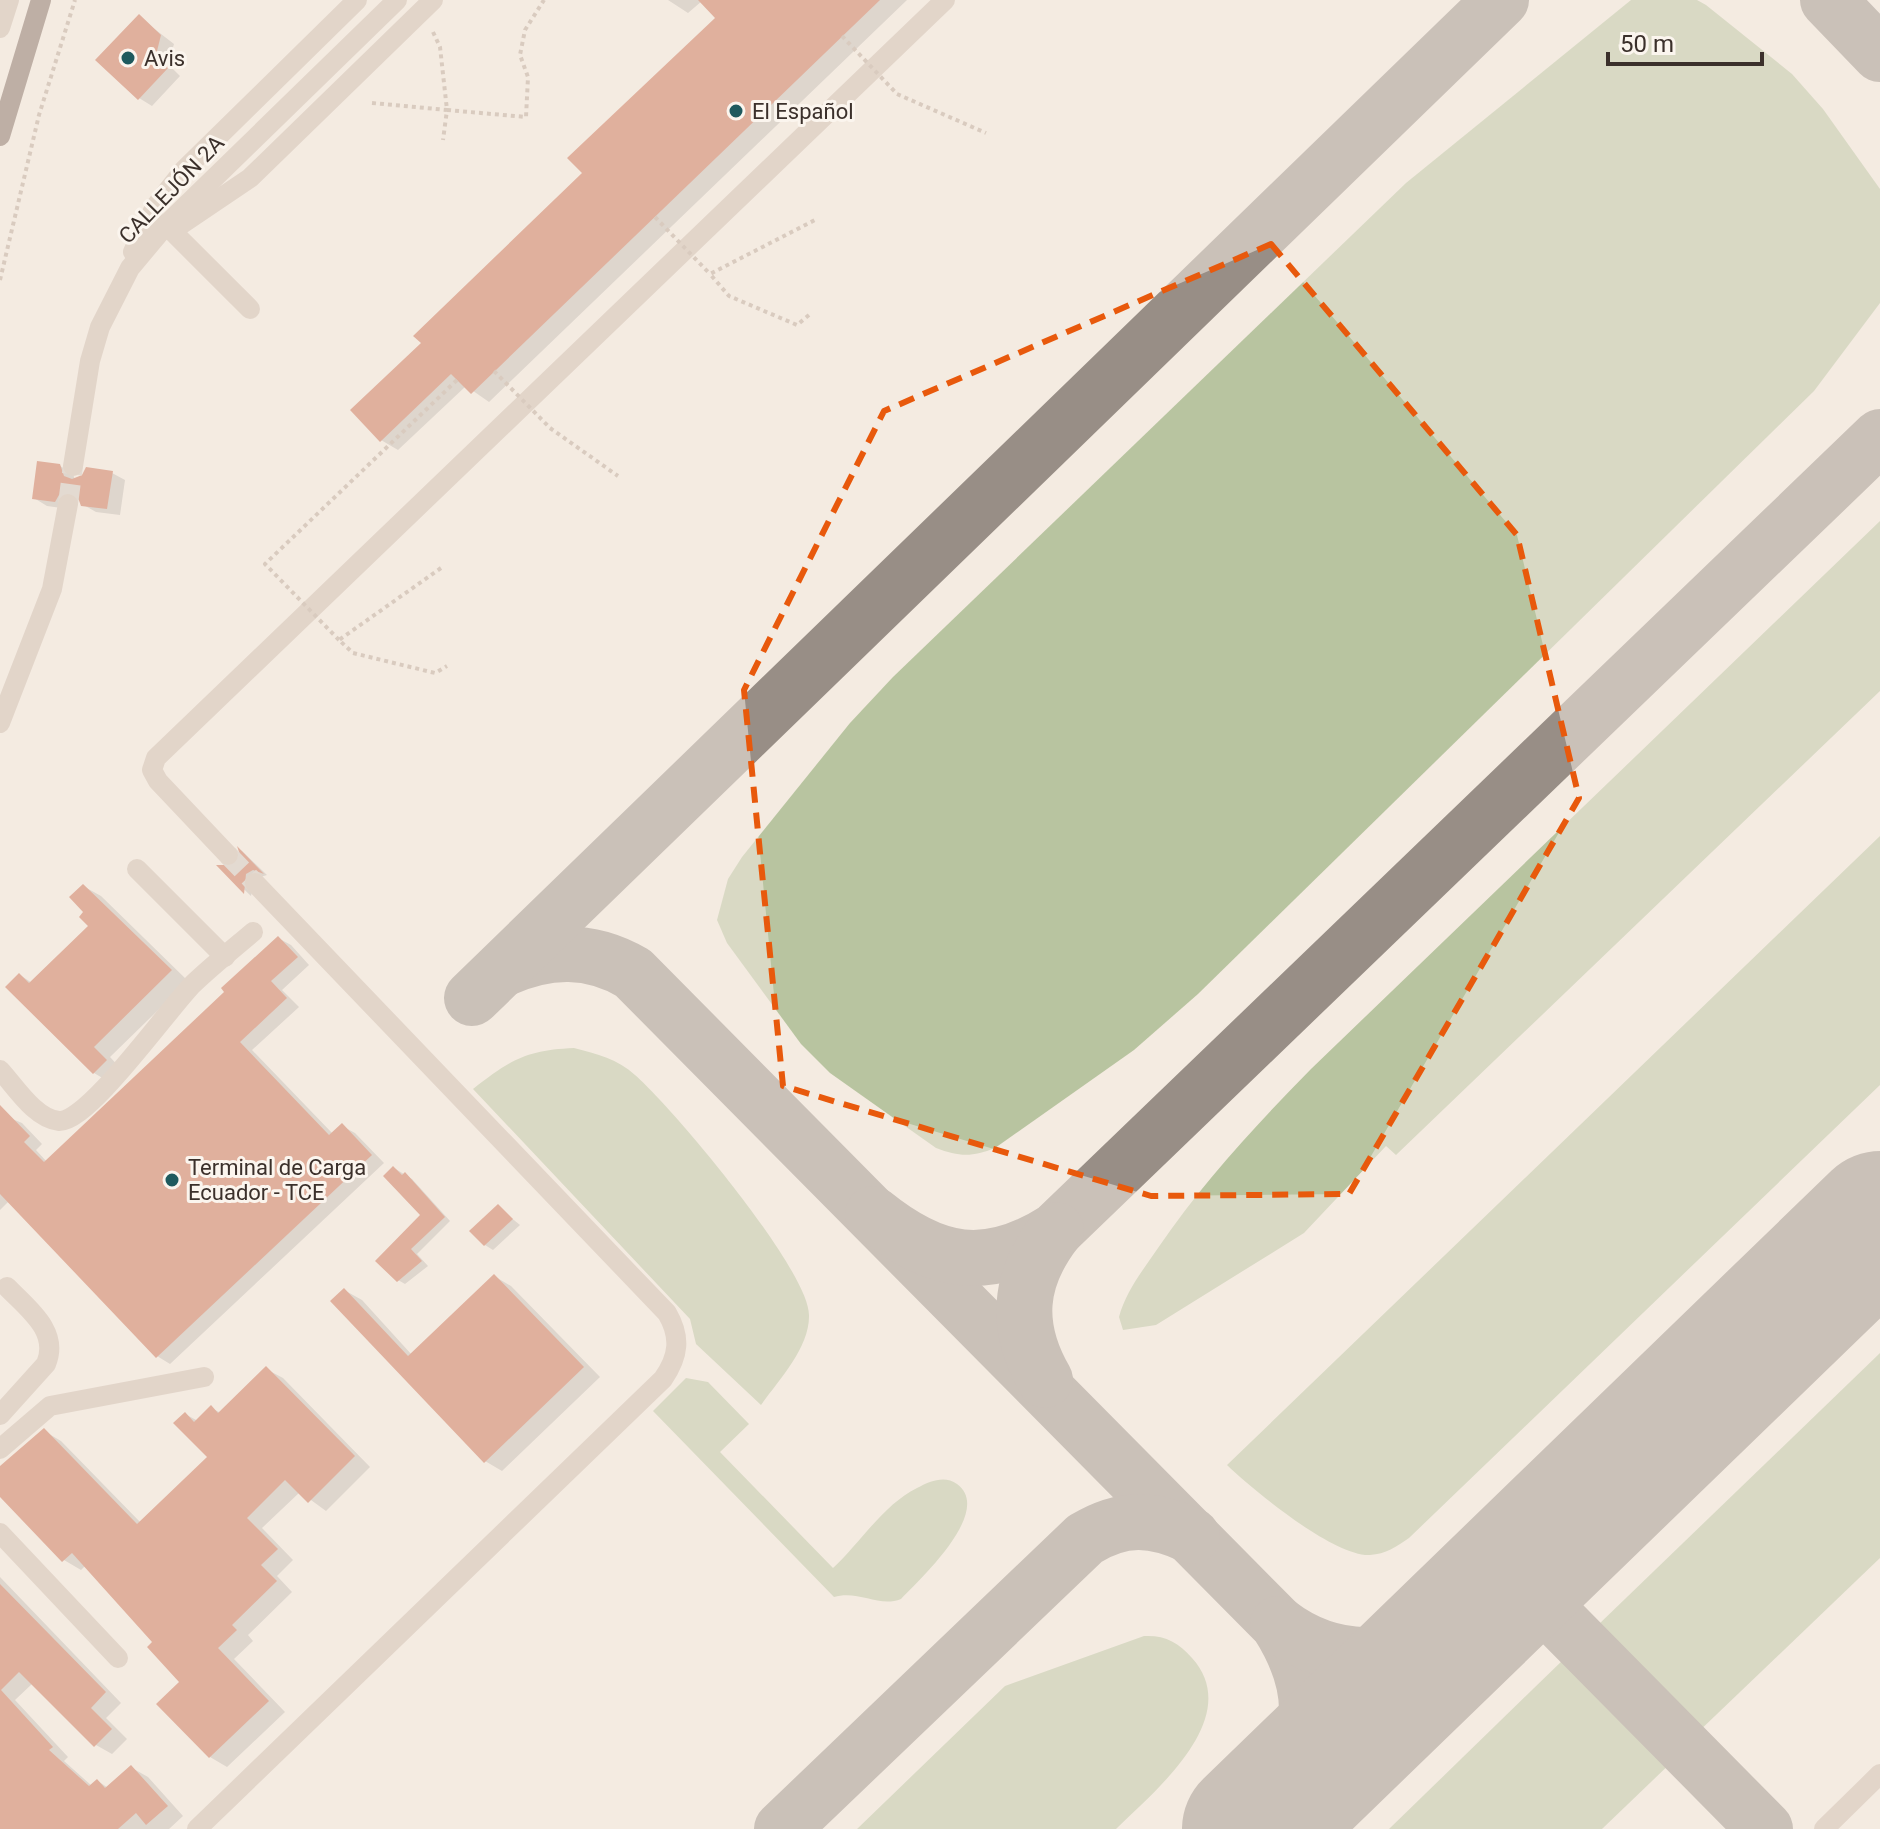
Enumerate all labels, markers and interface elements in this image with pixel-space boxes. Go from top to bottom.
scale bar [1608,16,1762,66]
text: 50 m [1620,30,1674,58]
place label: Avis [144,46,185,71]
marker: Avis [119,49,137,67]
place label: El Español [752,99,854,124]
marker: El Español [727,102,745,120]
street label: CALLEJÓN 2A [113,129,229,248]
place label: Terminal de Carga Ecuador - TCE [188,1155,366,1205]
marker: Terminal de Carga Ecuador - TCE [163,1171,181,1189]

